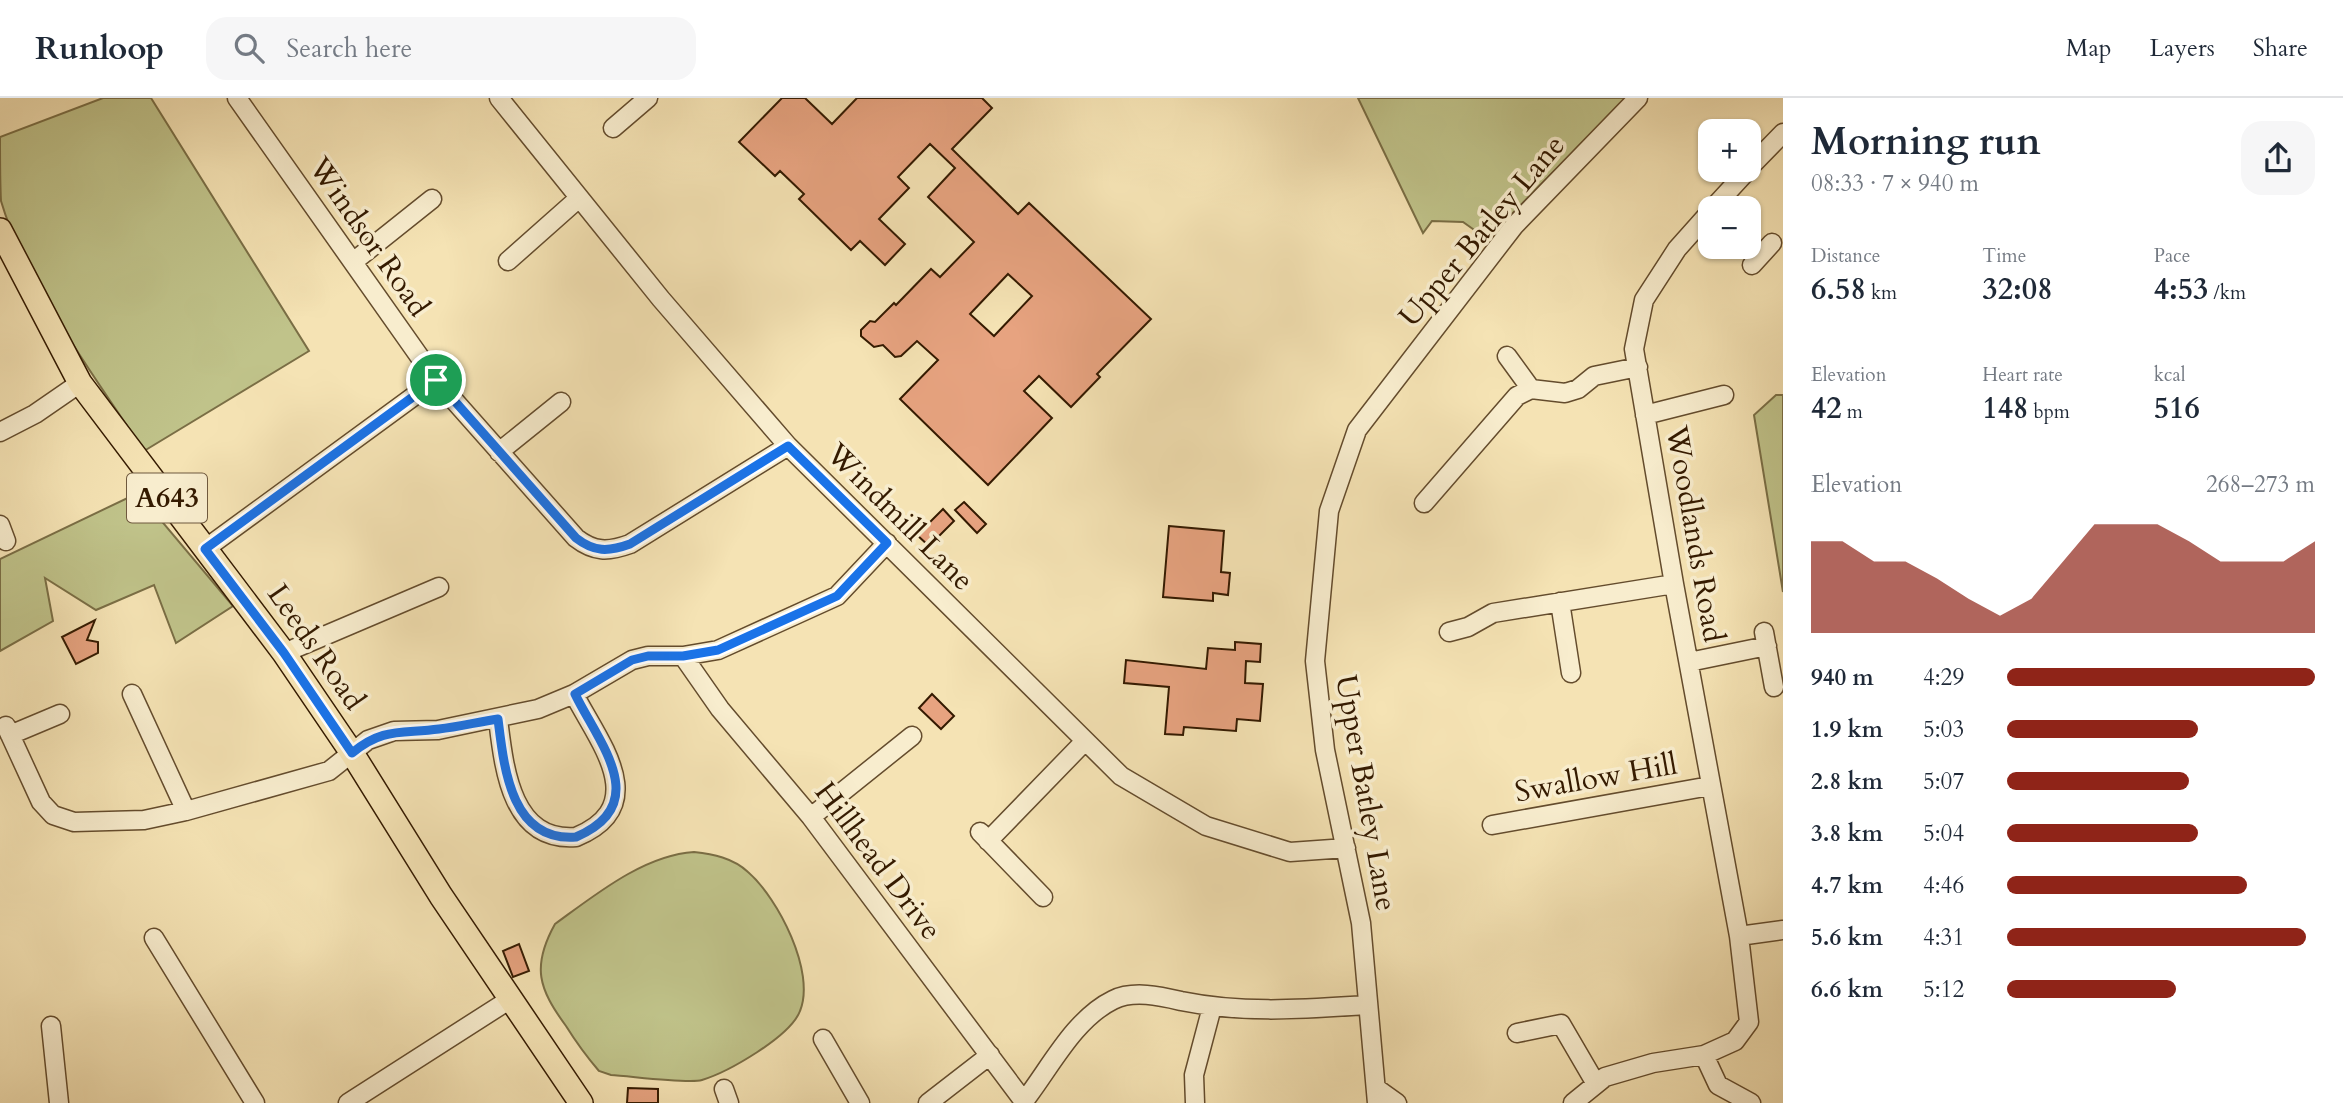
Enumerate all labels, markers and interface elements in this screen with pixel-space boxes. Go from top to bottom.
search box [206,17,696,80]
text: Runloop [35,26,164,71]
icon: search [230,29,268,67]
text: Search here [286,31,412,66]
text: Map [2066,32,2112,65]
text: Layers [2150,32,2215,65]
text: Share [2253,32,2308,65]
text: Morning run [1811,116,2041,168]
map controls [1698,119,1761,259]
button: + [1698,119,1761,182]
button: share [2241,121,2315,195]
street label: Upper Batley Lane [1390,126,1574,336]
street label: Windsor Road [298,148,439,325]
text: 08:33 · 7 × 940 m [1811,168,1979,199]
button: − [1698,196,1761,259]
text: Distance [1811,243,1880,269]
text: Time [1982,243,2026,269]
text: Pace [2154,243,2190,269]
text: 6.58 [1811,269,1866,310]
text: 32:08 [1982,269,2053,310]
text: 4:53 [2154,269,2208,310]
text: km [1866,280,1897,306]
text: /km [2208,280,2246,306]
pin [406,350,466,410]
icon: arrive [417,361,455,399]
text: Elevation [1811,362,1886,388]
text: Heart rate [1982,362,2063,388]
text: kcal [2154,362,2186,388]
text: 42 [1811,388,1842,429]
text: 148 [1982,388,2028,429]
text: 516 [2154,388,2200,429]
text: m [1842,399,1863,425]
text: bpm [2028,399,2070,425]
street label: Woodlands Road [1656,422,1734,646]
street label: Windmill Lane [816,433,983,600]
text: Elevation [1811,469,1902,500]
text: 268–273 m [2206,469,2315,500]
road number: A643 [127,474,207,522]
street label: Leeds Road [258,576,375,718]
text: 940 m [1811,662,1874,693]
text: 4:29 [1923,662,1964,693]
street label: Upper Batley Lane [1325,672,1407,914]
text: 1.9 km [1811,714,1883,745]
text: 5:03 [1923,714,1964,745]
street label: Swallow Hill [1511,743,1681,812]
text: 2.8 km [1811,766,1883,797]
text: 5:07 [1923,766,1964,797]
street label: Hillhead Drive [805,773,951,949]
text: 3.8 km [1811,818,1883,849]
text: 5:04 [1923,818,1964,849]
text: 4.7 km [1811,870,1883,901]
text: 4:46 [1923,870,1964,901]
text: 5.6 km [1811,922,1883,953]
text: 4:31 [1923,922,1964,953]
text: 6.6 km [1811,974,1883,1005]
text: 5:12 [1923,974,1964,1005]

